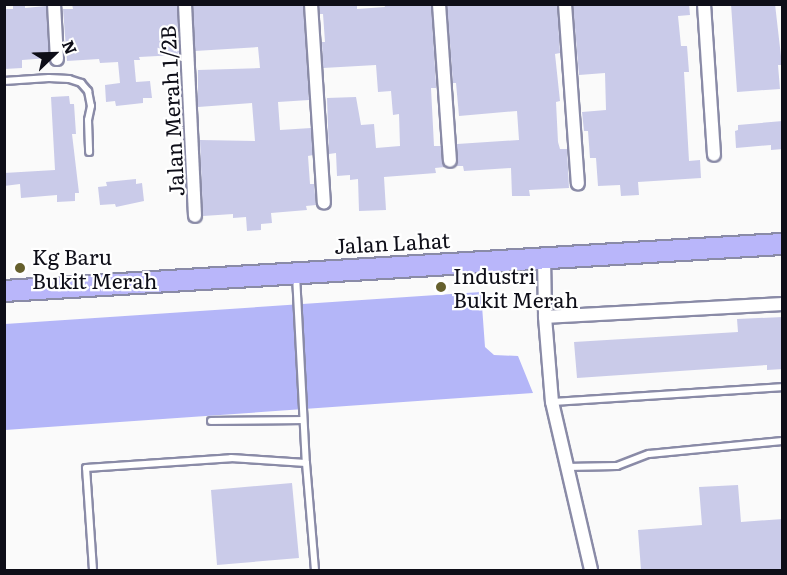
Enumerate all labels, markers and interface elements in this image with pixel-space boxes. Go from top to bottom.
north arrow [24,24,84,84]
street label: Jalan Merah 1/2B [154,25,188,197]
text: N [57,36,84,58]
street label: Jalan Lahat [333,226,451,258]
place label: Kg Baru Bukit Merah [32,243,158,293]
marker: Kg Baru Bukit Merah [13,261,27,275]
place label: Industri Bukit Merah [453,262,579,312]
marker: Industri Bukit Merah [434,280,448,294]

